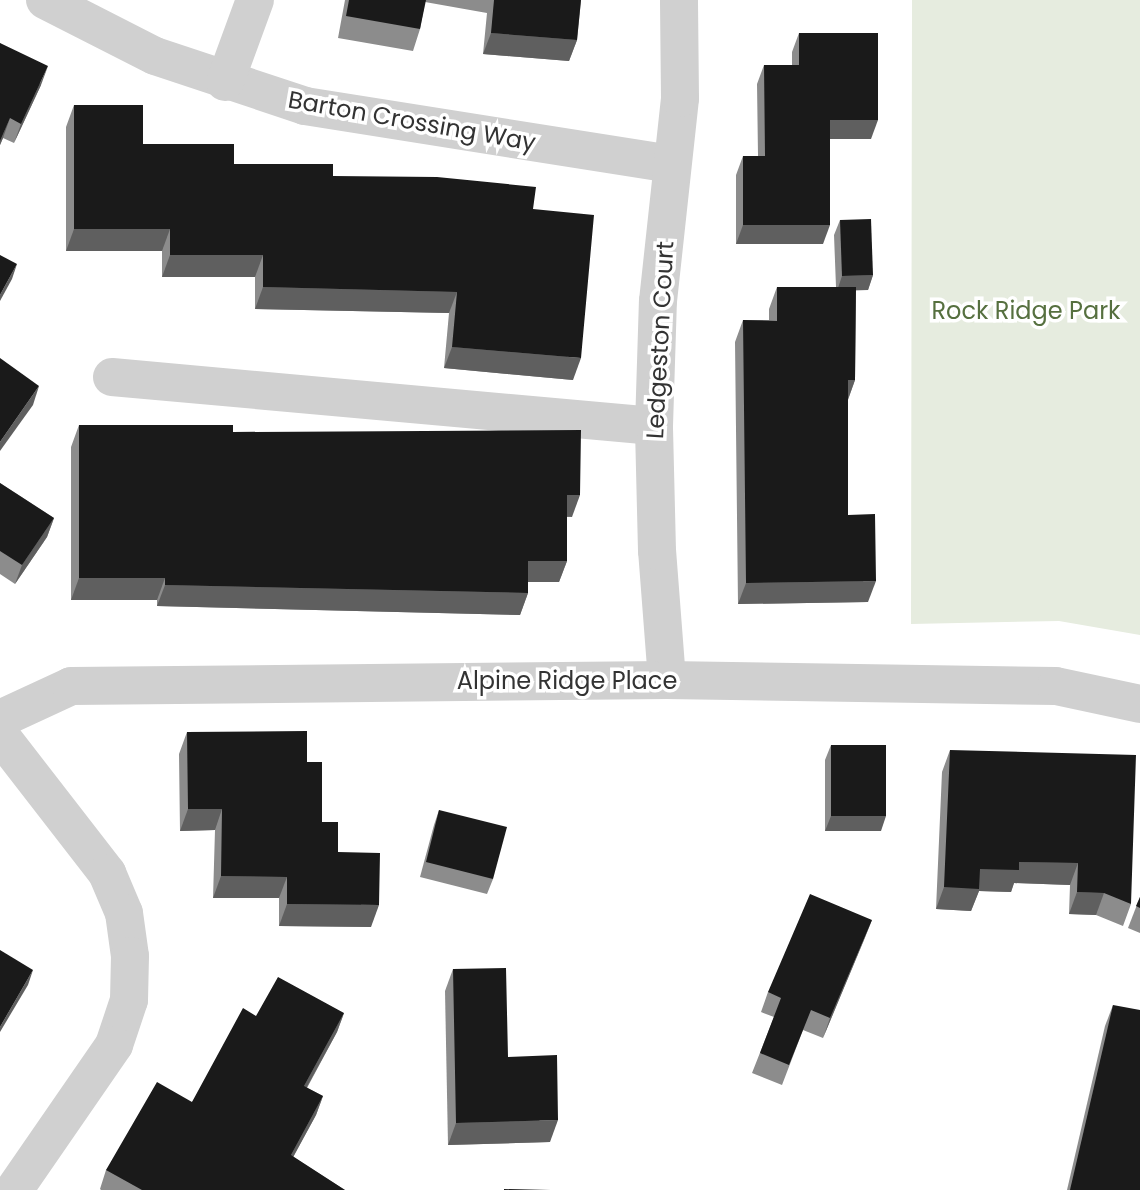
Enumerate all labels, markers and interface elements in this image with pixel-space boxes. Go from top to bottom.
street label: Barton Crossing Way [286,85,538,157]
street label: Ledgeston Court [640,240,680,440]
park label: Rock Ridge Park [932,297,1120,325]
street label: Alpine Ridge Place [457,667,677,695]

